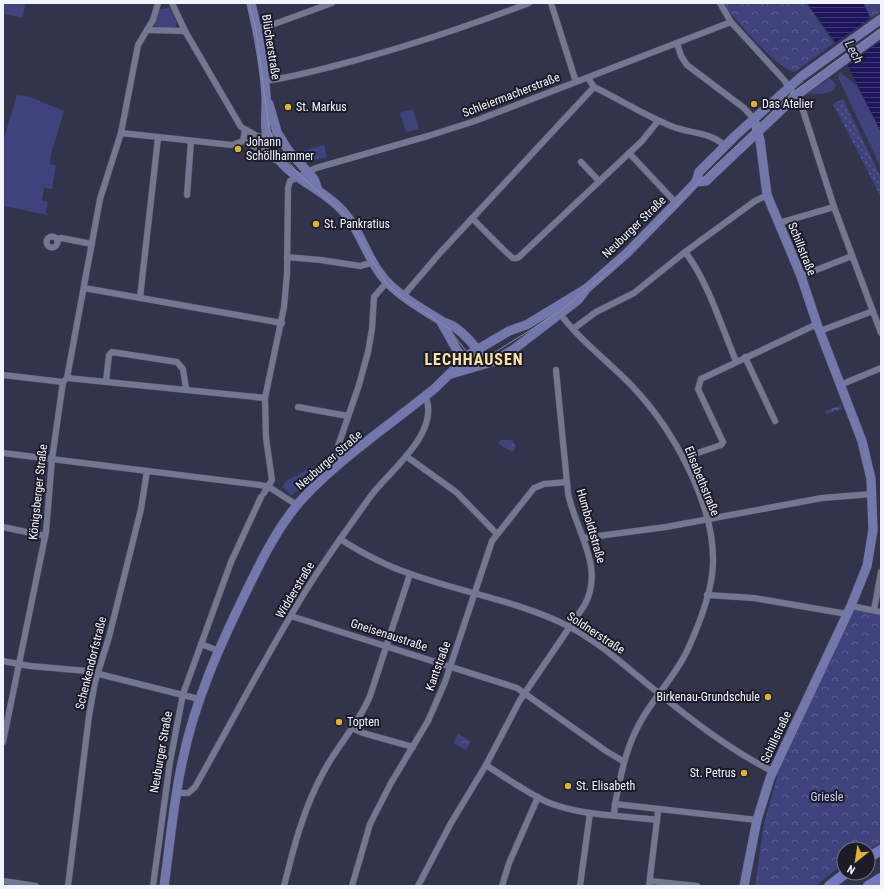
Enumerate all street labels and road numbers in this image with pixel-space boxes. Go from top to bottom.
street label: Blücherstraße [259,13,283,81]
street label: Schleiermacherstraße [460,70,562,120]
street label: Neuburger Straße [599,193,669,261]
street label: Schillstraße [785,220,819,278]
street label: Neuburger Straße [293,427,365,492]
street label: Königsberger Straße [26,443,50,541]
street label: Elisabethstraße [682,444,722,518]
street label: Humboldtstraße [574,487,608,565]
street label: Widderstraße [273,559,317,621]
street label: Soldnerstraße [564,609,628,657]
street label: Schenkendorfstraße [73,615,109,711]
street label: Gneisenaustraße [349,616,429,654]
street label: Kantstraße [423,639,454,693]
street label: Schillstraße [758,708,794,765]
street label: Neuburger Straße [147,710,175,794]

